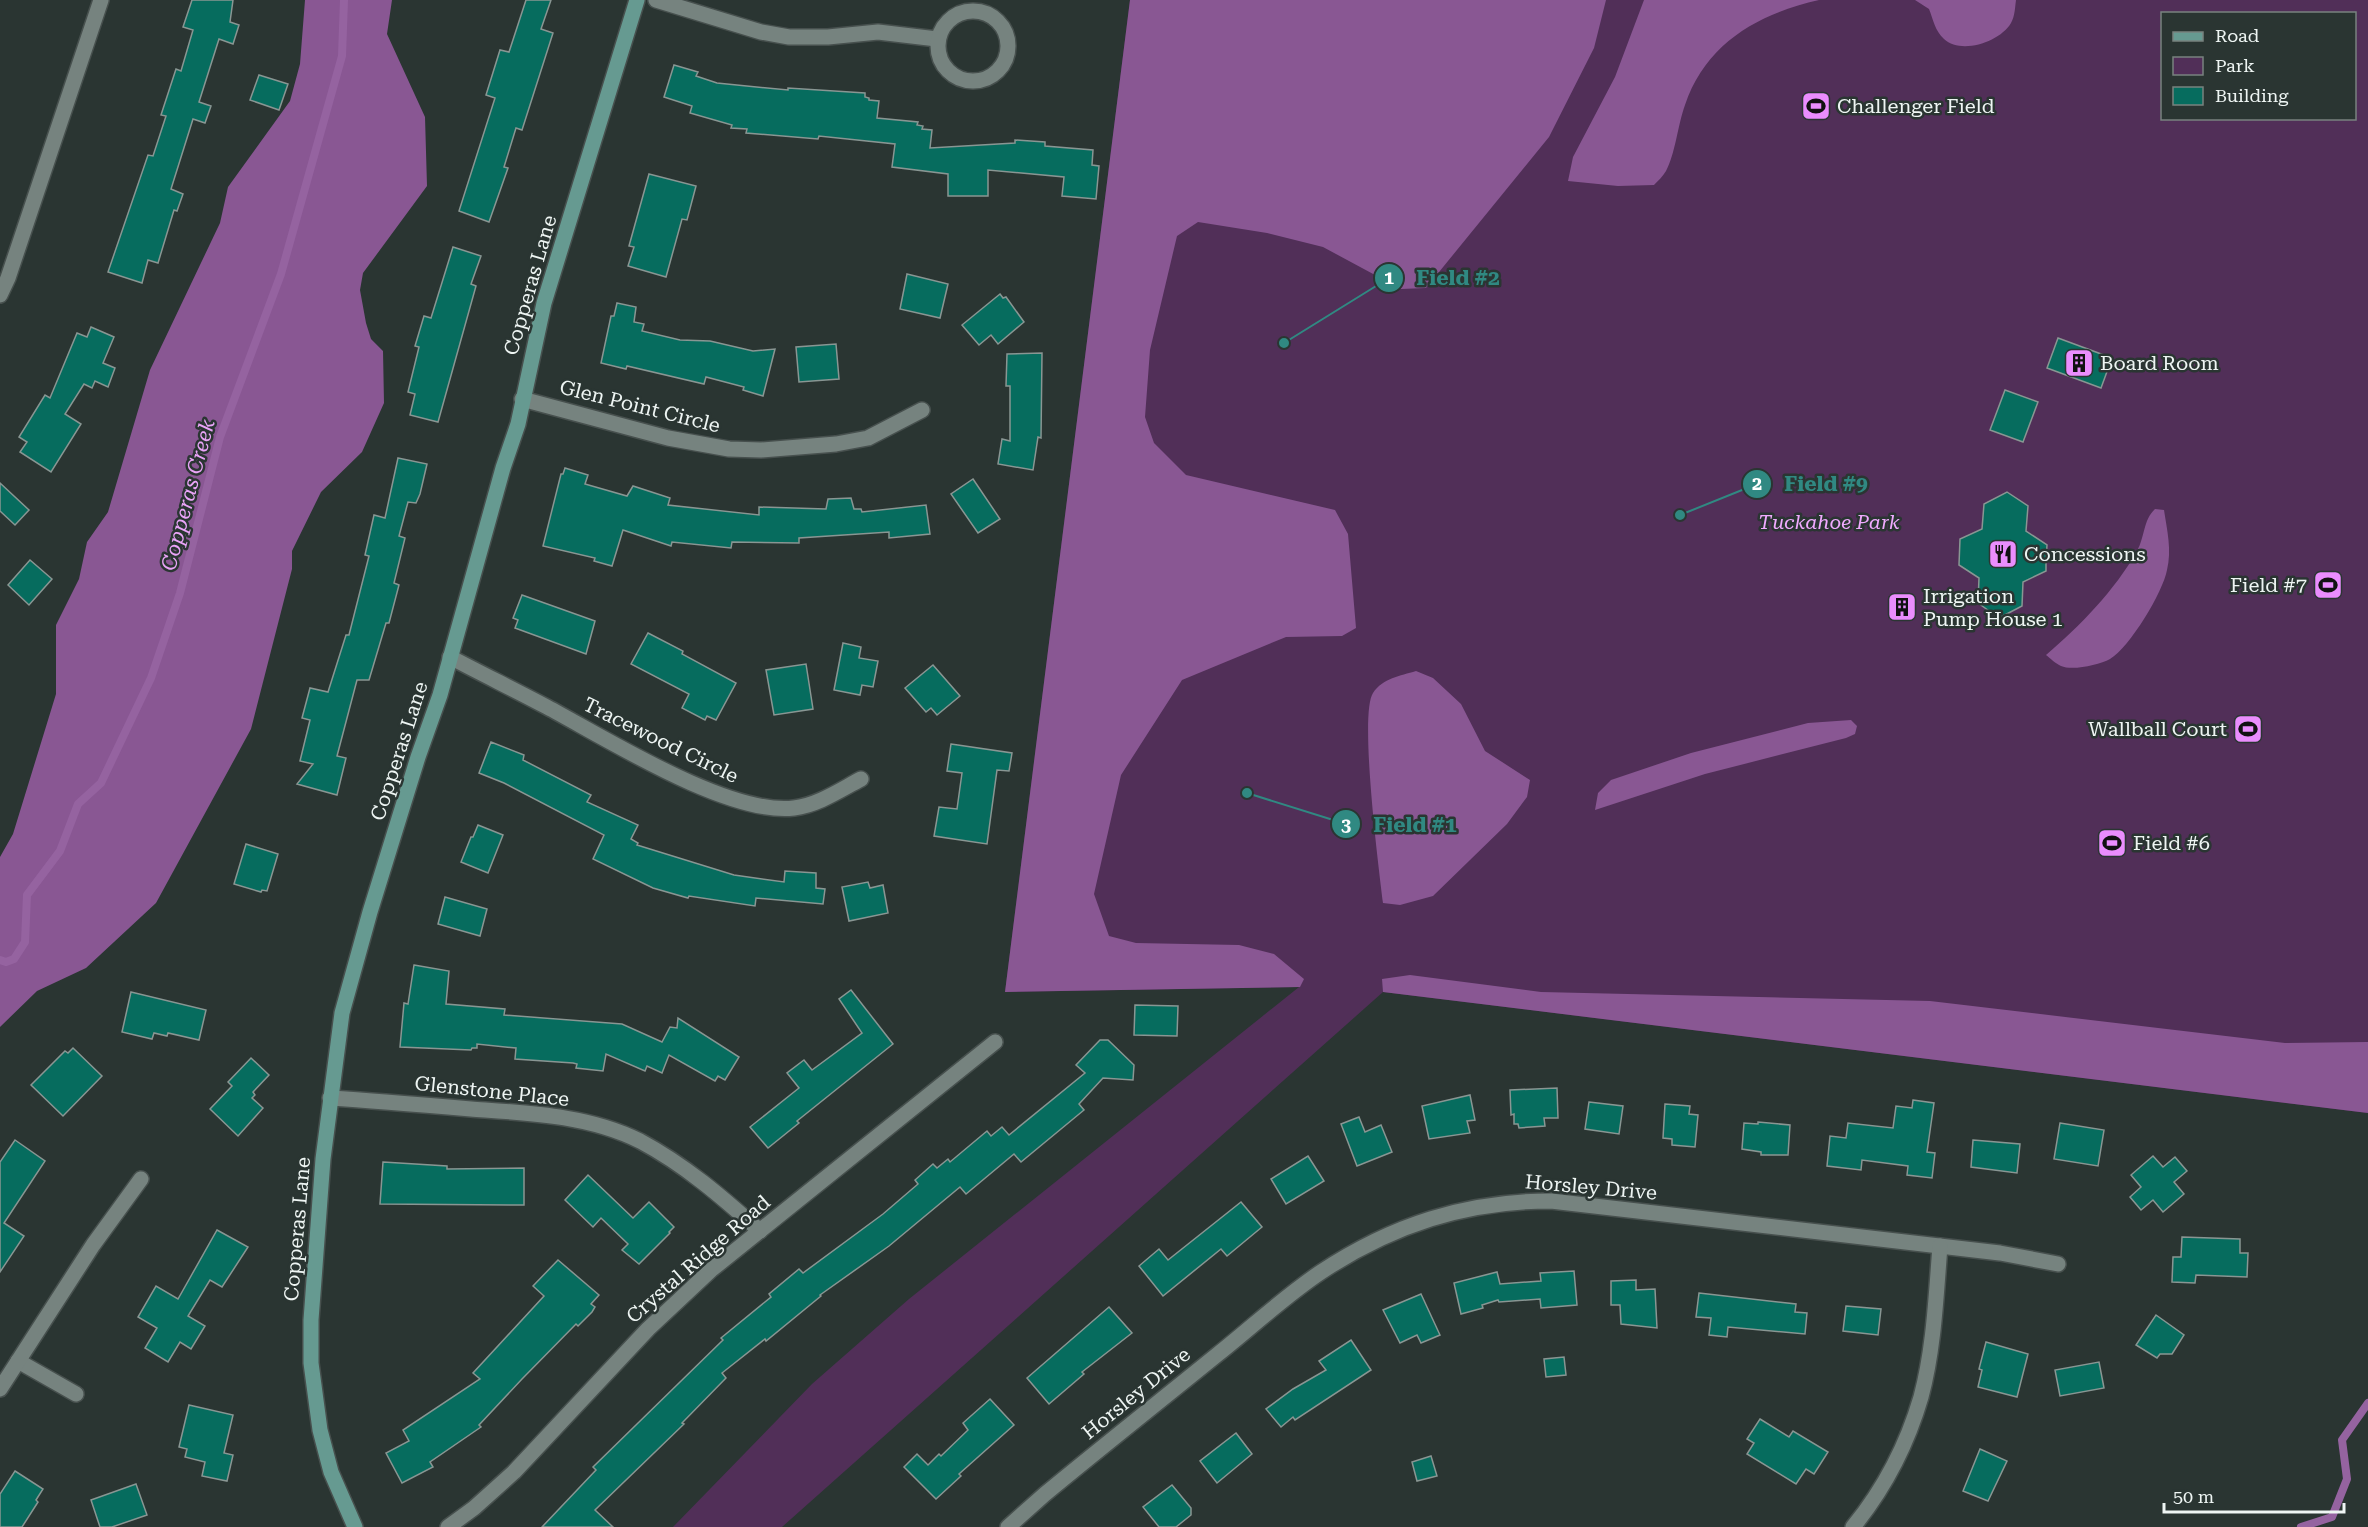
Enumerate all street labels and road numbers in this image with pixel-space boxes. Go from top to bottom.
street label: Copperas Lane [499,212,561,358]
street label: Glen Point Circle [557,374,723,438]
street label: Copperas Lane [365,679,433,823]
street label: Tracewood Circle [579,692,743,788]
street label: Glenstone Place [414,1071,570,1111]
street label: Copperas Lane [279,1156,315,1302]
street label: Horsley Drive [1524,1169,1658,1205]
street label: Crystal Ridge Road [621,1190,775,1328]
street label: Horsley Drive [1077,1342,1195,1444]

